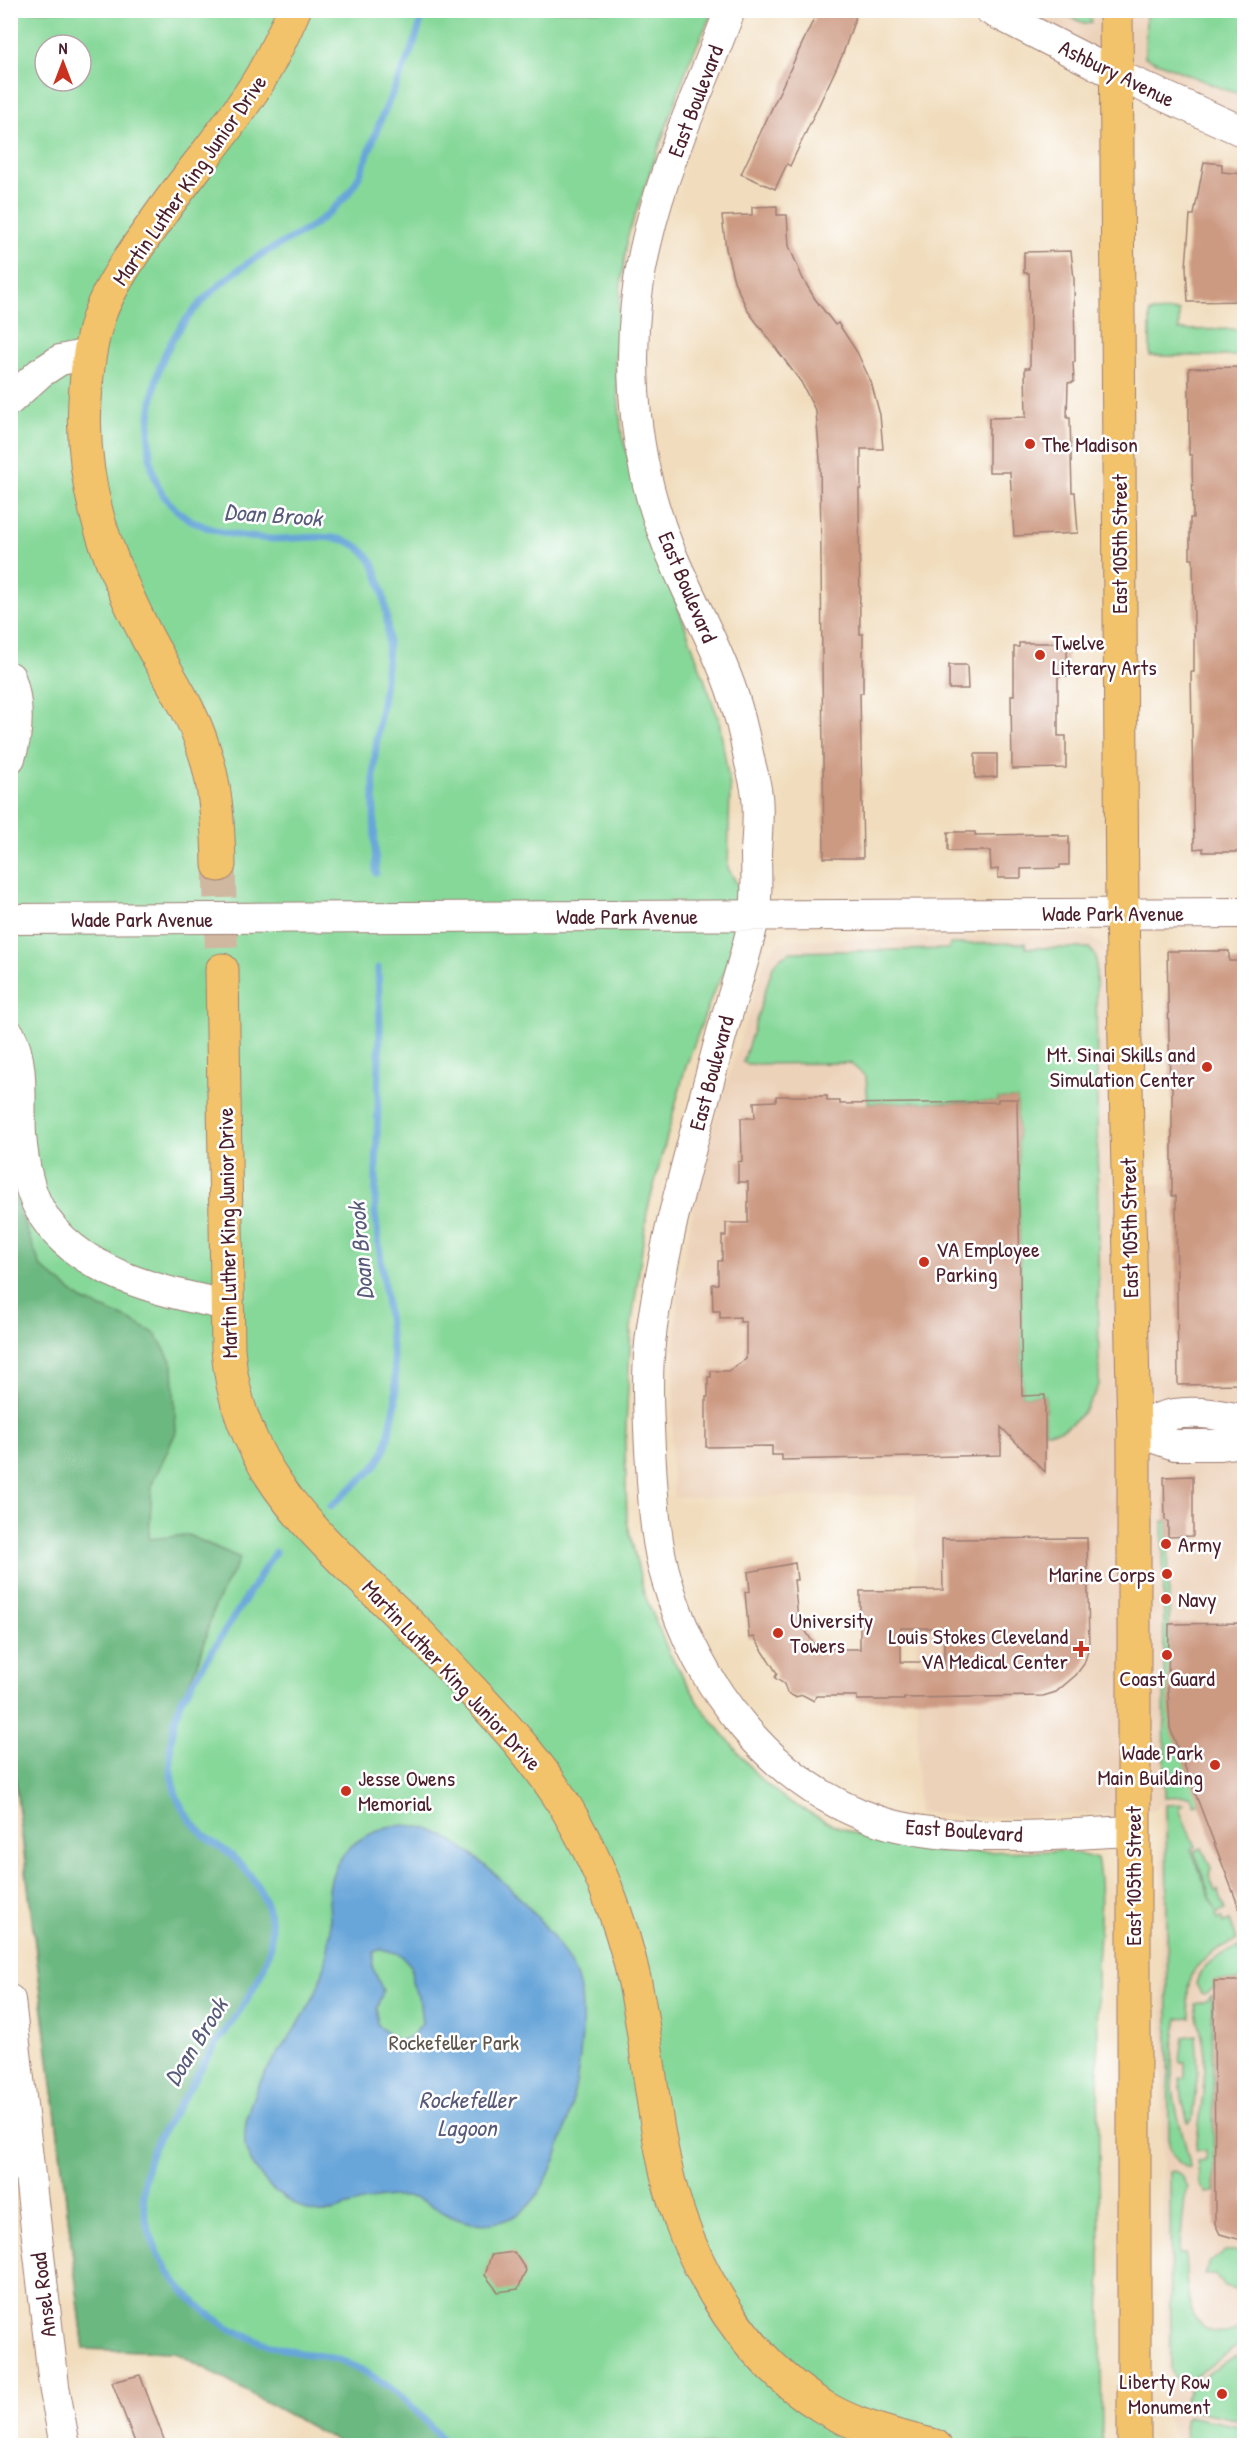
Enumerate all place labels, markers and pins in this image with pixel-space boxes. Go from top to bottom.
place label: The Madison [1042,429,1138,459]
marker: The Madison [1023,437,1037,451]
place label: Twelve Literary Arts [1052,627,1157,682]
marker: Twelve Literary Arts [1033,648,1047,662]
place label: Mt. Sinai Skills and Simulation Center [1047,1039,1196,1094]
marker: Mt. Sinai Skills and Simulation Center [1200,1060,1214,1074]
place label: VA Employee Parking [936,1234,1040,1289]
marker: VA Employee Parking [917,1255,931,1269]
place label: Army [1178,1529,1221,1559]
marker: Army [1159,1537,1173,1551]
place label: Marine Corps [1049,1559,1155,1589]
marker: Marine Corps [1160,1567,1174,1581]
place label: Navy [1178,1584,1216,1614]
marker: Navy [1159,1592,1173,1606]
place label: University Towers [790,1605,873,1660]
place label: Louis Stokes Cleveland VA Medical Center [889,1621,1069,1676]
marker: University Towers [771,1626,785,1640]
marker: Louis Stokes Cleveland VA Medical Center [1072,1640,1090,1658]
marker: Coast Guard [1160,1648,1174,1662]
place label: Coast Guard [1119,1663,1215,1693]
place label: Wade Park Main Building [1097,1737,1203,1792]
marker: Wade Park Main Building [1208,1758,1222,1772]
place label: Jesse Owens Memorial [358,1763,455,1818]
marker: Jesse Owens Memorial [339,1784,353,1798]
place label: Liberty Row Monument [1120,2366,1210,2421]
marker: Liberty Row Monument [1215,2387,1229,2401]

